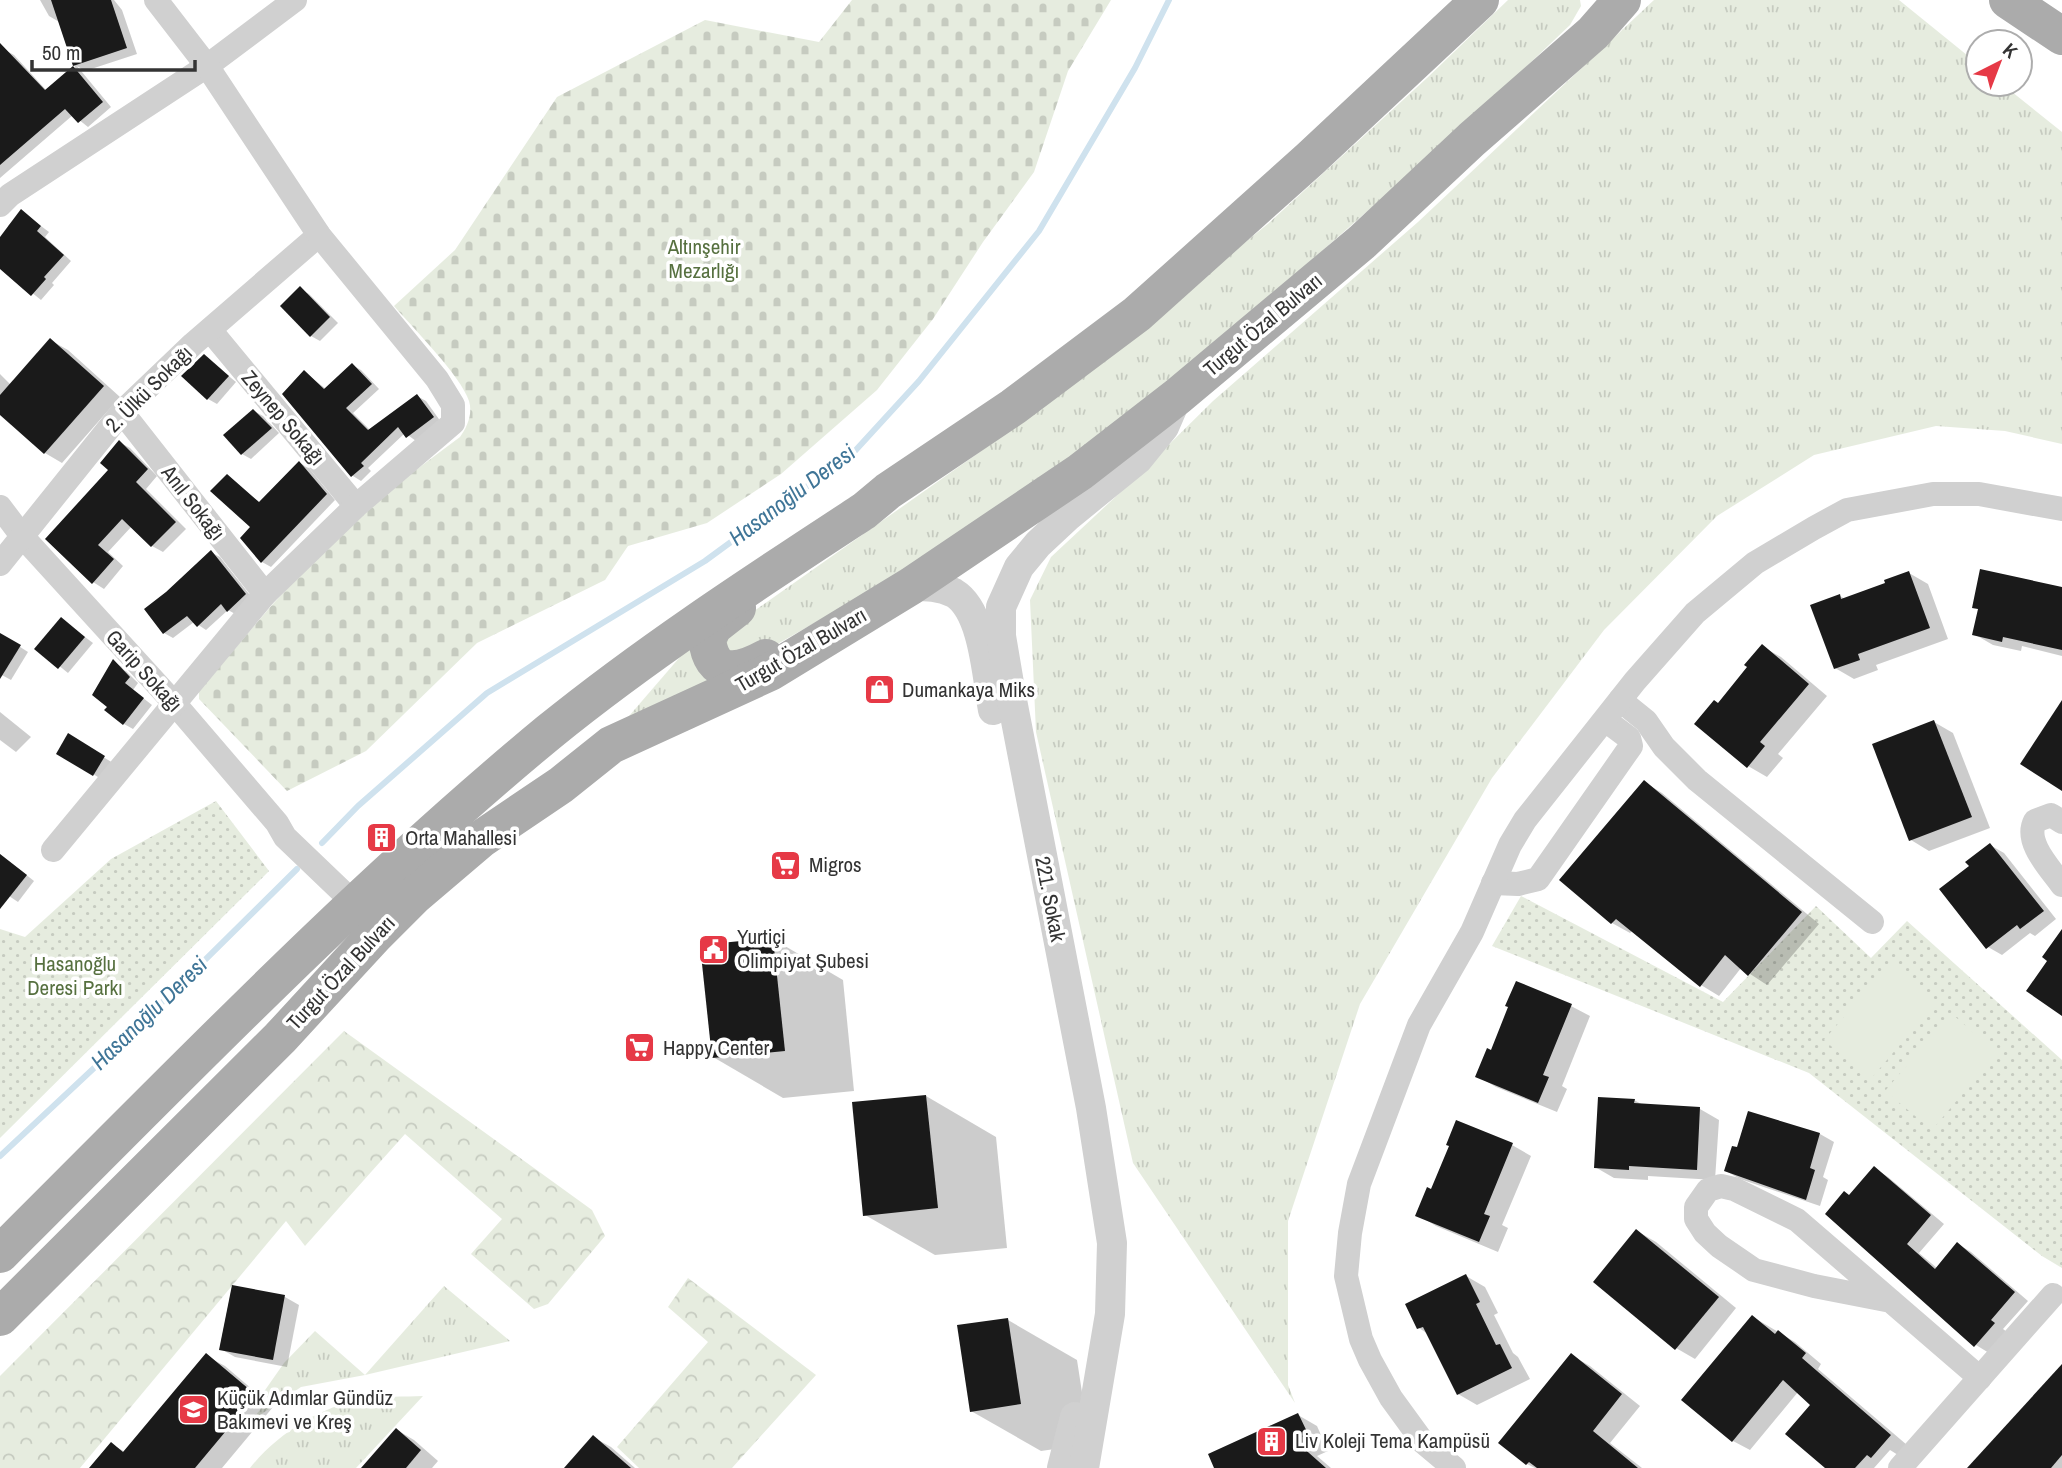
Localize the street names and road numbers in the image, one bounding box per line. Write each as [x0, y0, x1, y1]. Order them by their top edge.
street label: Turgut Özal Bulvarı [1197, 266, 1328, 383]
street label: 2. Ülkü Sokağı [99, 339, 198, 438]
street label: Zeynep Sokağı [235, 364, 332, 471]
street label: Anıl Sokağı [154, 458, 232, 546]
street label: Turgut Özal Bulvarı [730, 600, 872, 699]
street label: Garip Sokağı [100, 623, 189, 718]
street label: 221. Sokak [1028, 854, 1073, 944]
street label: Turgut Özal Bulvarı [280, 909, 401, 1036]

